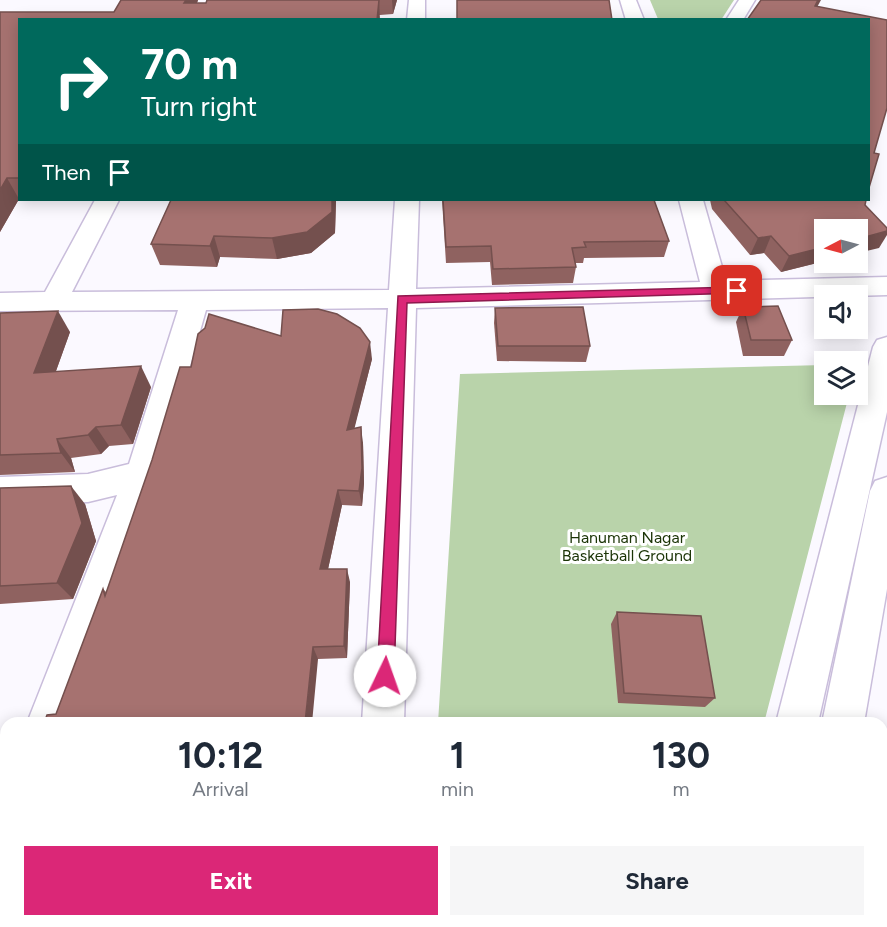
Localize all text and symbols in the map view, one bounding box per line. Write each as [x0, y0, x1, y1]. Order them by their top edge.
text: 70 m [141, 39, 238, 90]
icon: right [42, 42, 120, 120]
text: Turn right [141, 90, 257, 123]
icon: arrive [103, 156, 136, 189]
text: Then [42, 159, 91, 186]
north arrow [814, 219, 868, 273]
map controls [814, 219, 868, 405]
pin [711, 265, 762, 316]
icon: arrive [720, 274, 753, 307]
button: sound [814, 285, 868, 339]
button: layers [814, 351, 868, 405]
park label: Hanuman Nagar Basketball Ground [562, 528, 692, 565]
position arrow [353, 644, 417, 708]
text: 10:12 [178, 734, 263, 777]
text: 1 [450, 734, 465, 777]
text: 130 [652, 734, 710, 777]
text: Arrival [192, 777, 249, 801]
text: min [441, 777, 474, 801]
text: m [672, 777, 689, 801]
button: Exit [24, 846, 438, 915]
button: Share [450, 846, 864, 915]

